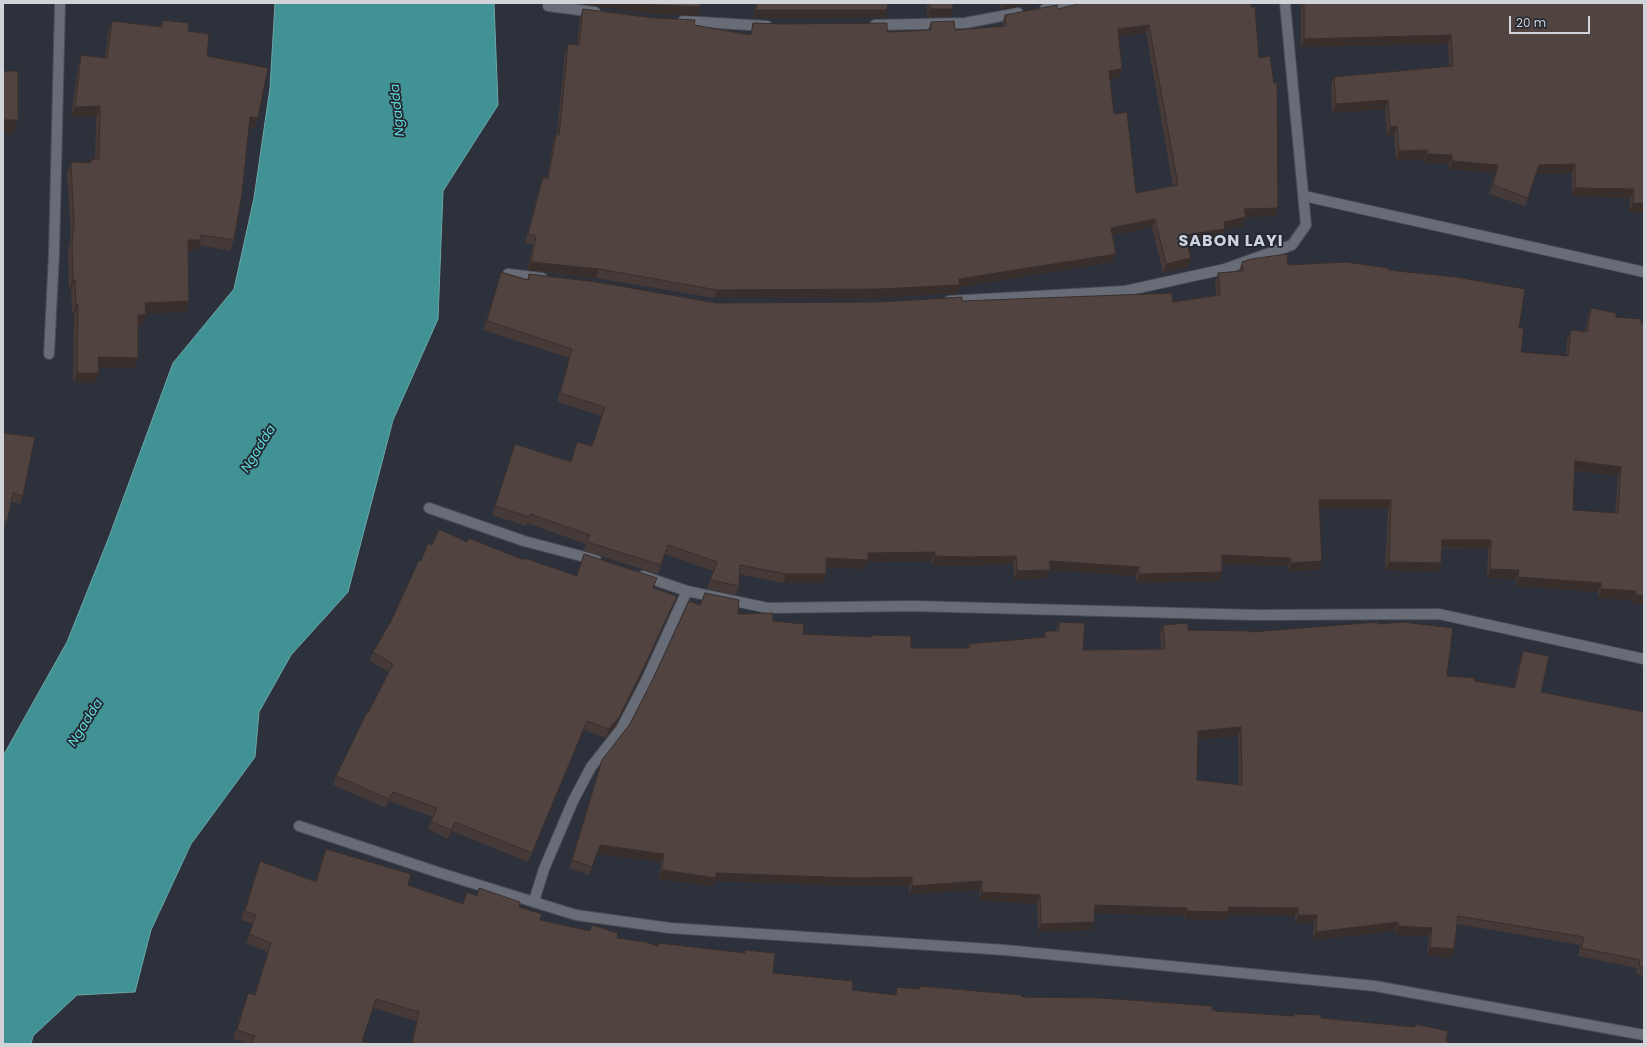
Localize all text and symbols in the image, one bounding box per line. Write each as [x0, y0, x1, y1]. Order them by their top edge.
scale bar [1511, 8, 1592, 34]
text: 20 m [1516, 14, 1546, 31]
water label: Ngadda [387, 83, 409, 137]
district label: SABON LAYI [1178, 232, 1284, 252]
water label: Ngadda [238, 422, 280, 476]
water label: Ngadda [65, 696, 107, 750]

